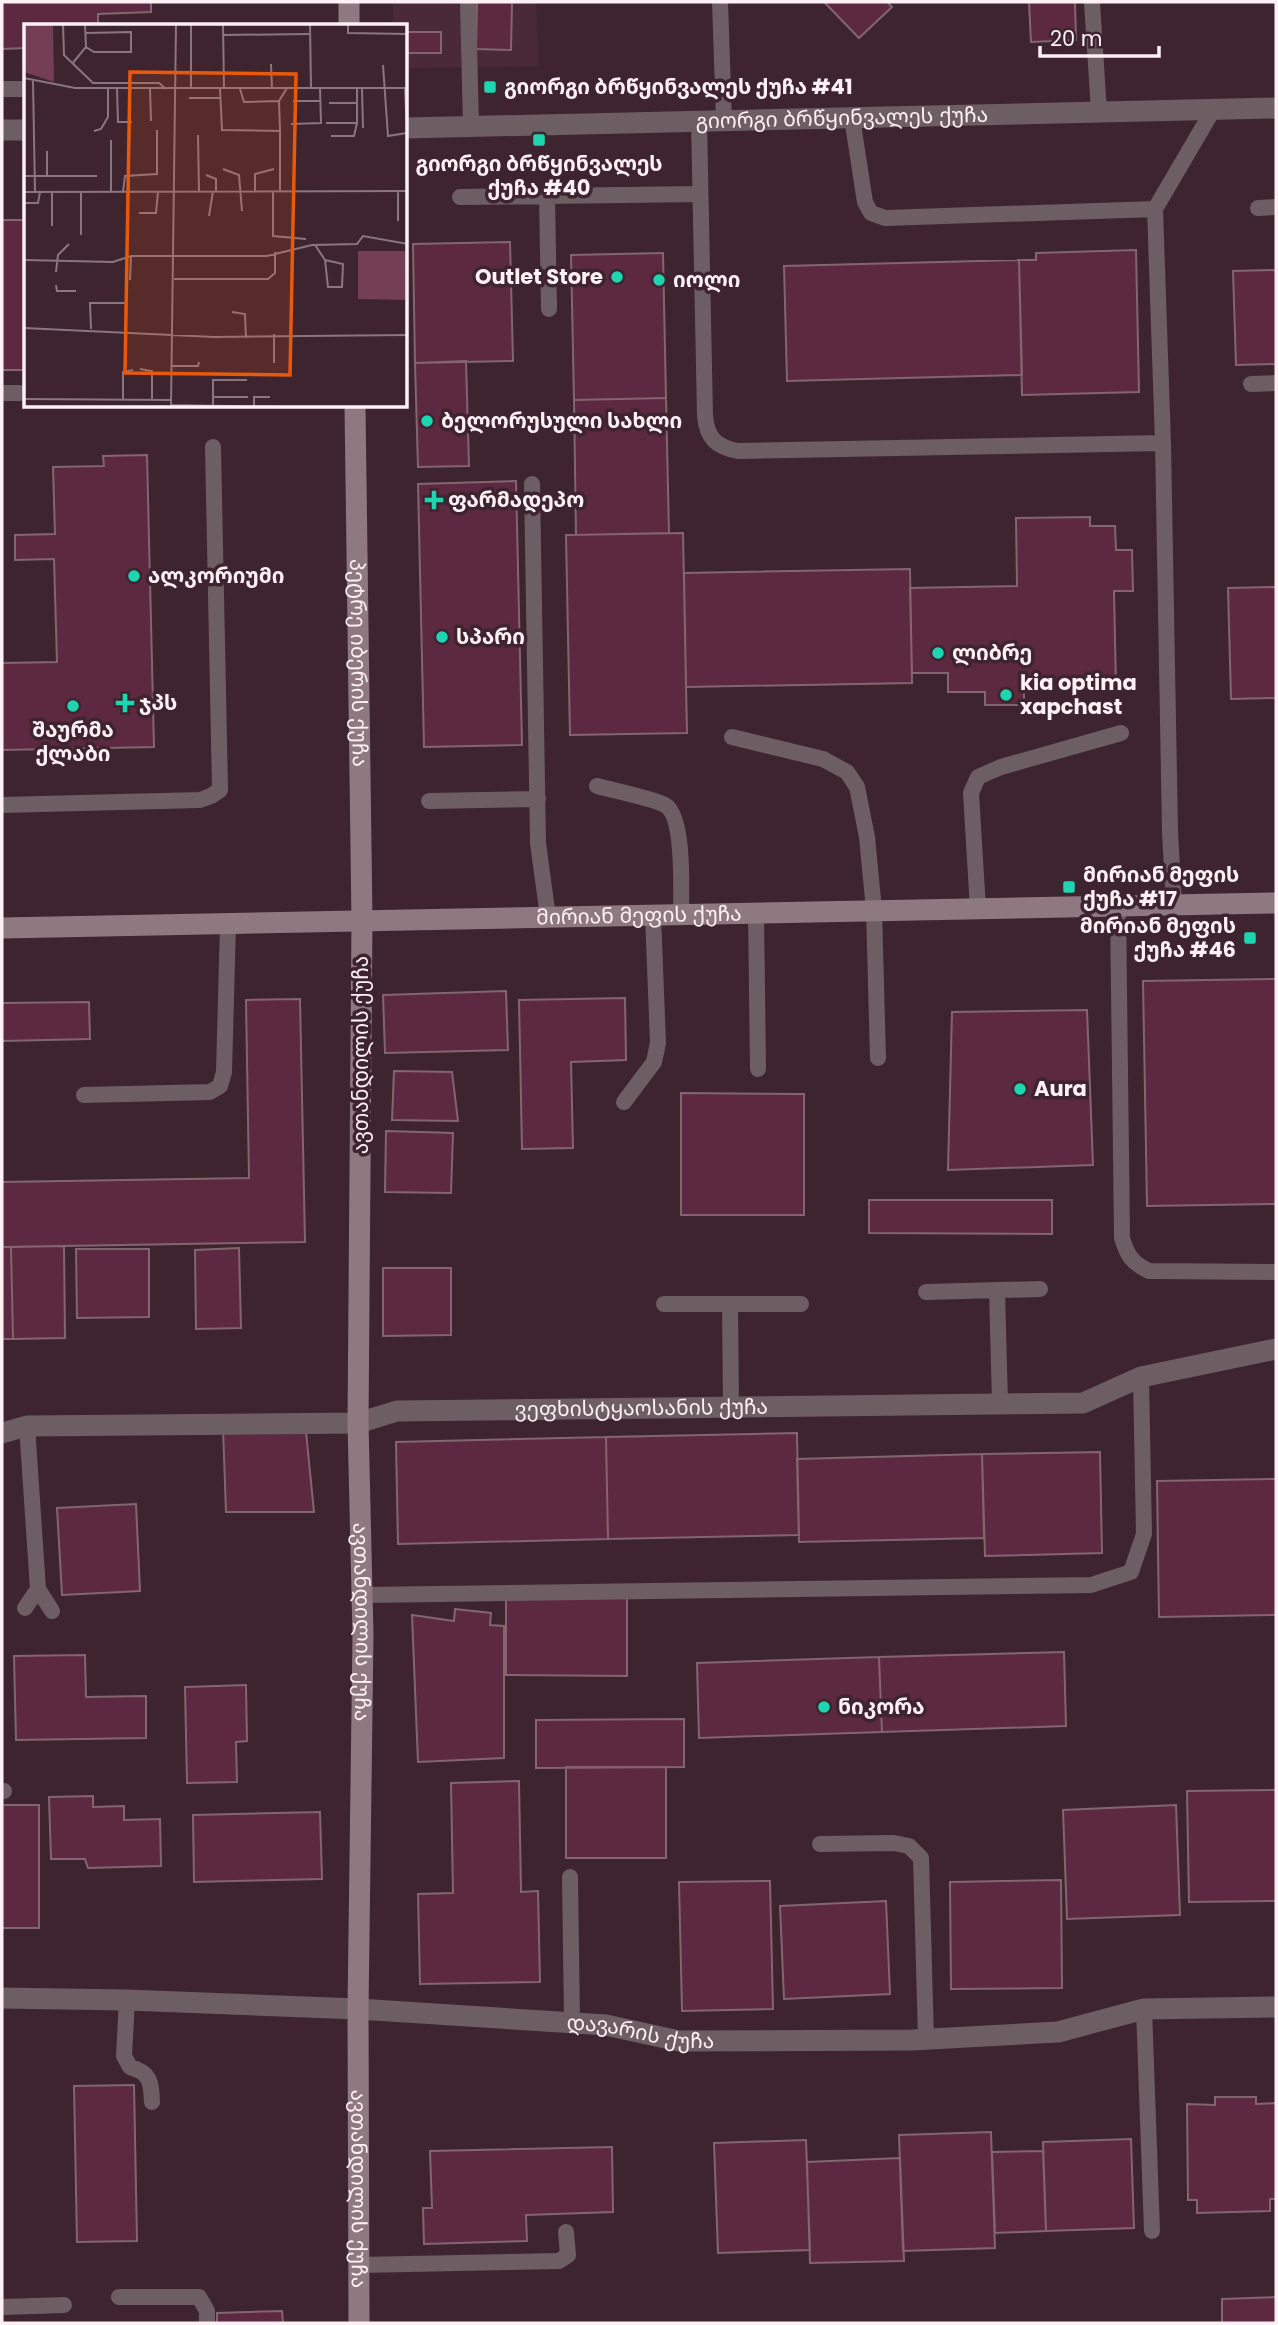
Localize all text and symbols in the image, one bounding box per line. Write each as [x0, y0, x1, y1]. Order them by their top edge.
scale bar [1040, 14, 1159, 58]
inset map [24, 24, 408, 408]
text: 20 m [1050, 24, 1103, 53]
place label: გიორგი ბრწყინვალეს ქუჩა #41 [504, 72, 853, 101]
marker: გიორგი ბრწყინვალეს ქუჩა #41 [482, 79, 498, 95]
street label: გიორგი ბრწყინვალეს ქუჩა [695, 100, 988, 135]
marker: გიორგი ბრწყინვალეს ქუჩა #40 [531, 132, 547, 148]
place label: გიორგი ბრწყინვალეს ქუჩა #40 [415, 149, 663, 202]
place label: Outlet Store [475, 262, 603, 291]
place label: იოლი [673, 265, 741, 294]
marker: Outlet Store [609, 269, 625, 285]
marker: იოლი [651, 272, 667, 288]
place label: ბელორუსული სახლი [441, 406, 682, 435]
marker: ბელორუსული სახლი [419, 413, 435, 429]
place label: ფარმადეპო [448, 485, 584, 514]
marker: ფარმადეპო [426, 492, 442, 508]
street label: პეტრე იბერის ქუჩა [343, 559, 375, 767]
place label: ალკორიუმი [148, 561, 284, 590]
marker: ალკორიუმი [126, 568, 142, 584]
place label: სპარი [456, 622, 525, 651]
marker: სპარი [434, 629, 450, 645]
place label: ლიბრე [952, 638, 1032, 667]
marker: ლიბრე [930, 645, 946, 661]
place label: kia optima xapchast [1020, 668, 1137, 721]
marker: kia optima xapchast [998, 687, 1014, 703]
place label: ჯპს [139, 688, 177, 717]
marker: ჯპს [117, 695, 133, 711]
marker: შაურმა ქლაბი [65, 698, 81, 714]
place label: შაურმა ქლაბი [32, 715, 114, 768]
place label: მირიან მეფის ქუჩა #17 [1083, 860, 1239, 913]
marker: მირიან მეფის ქუჩა #17 [1061, 879, 1077, 895]
street label: მირიან მეფის ქუჩა [536, 898, 742, 932]
place label: მირიან მეფის ქუჩა #46 [1080, 911, 1236, 964]
marker: მირიან მეფის ქუჩა #46 [1242, 930, 1258, 946]
street label: ავთანდილის ქუჩა [346, 956, 375, 1154]
place label: Aura [1034, 1074, 1087, 1103]
marker: Aura [1012, 1081, 1028, 1097]
street label: ვეფხისტყაოსანის ქუჩა [514, 1392, 768, 1424]
street label: ავთანდილის ქუჩა [346, 1522, 378, 1721]
place label: ნიკორა [838, 1692, 925, 1721]
marker: ნიკორა [816, 1699, 832, 1715]
street label: დავარის ქუჩა [566, 2007, 714, 2055]
street label: ავთანდილის ქუჩა [344, 2089, 374, 2288]

